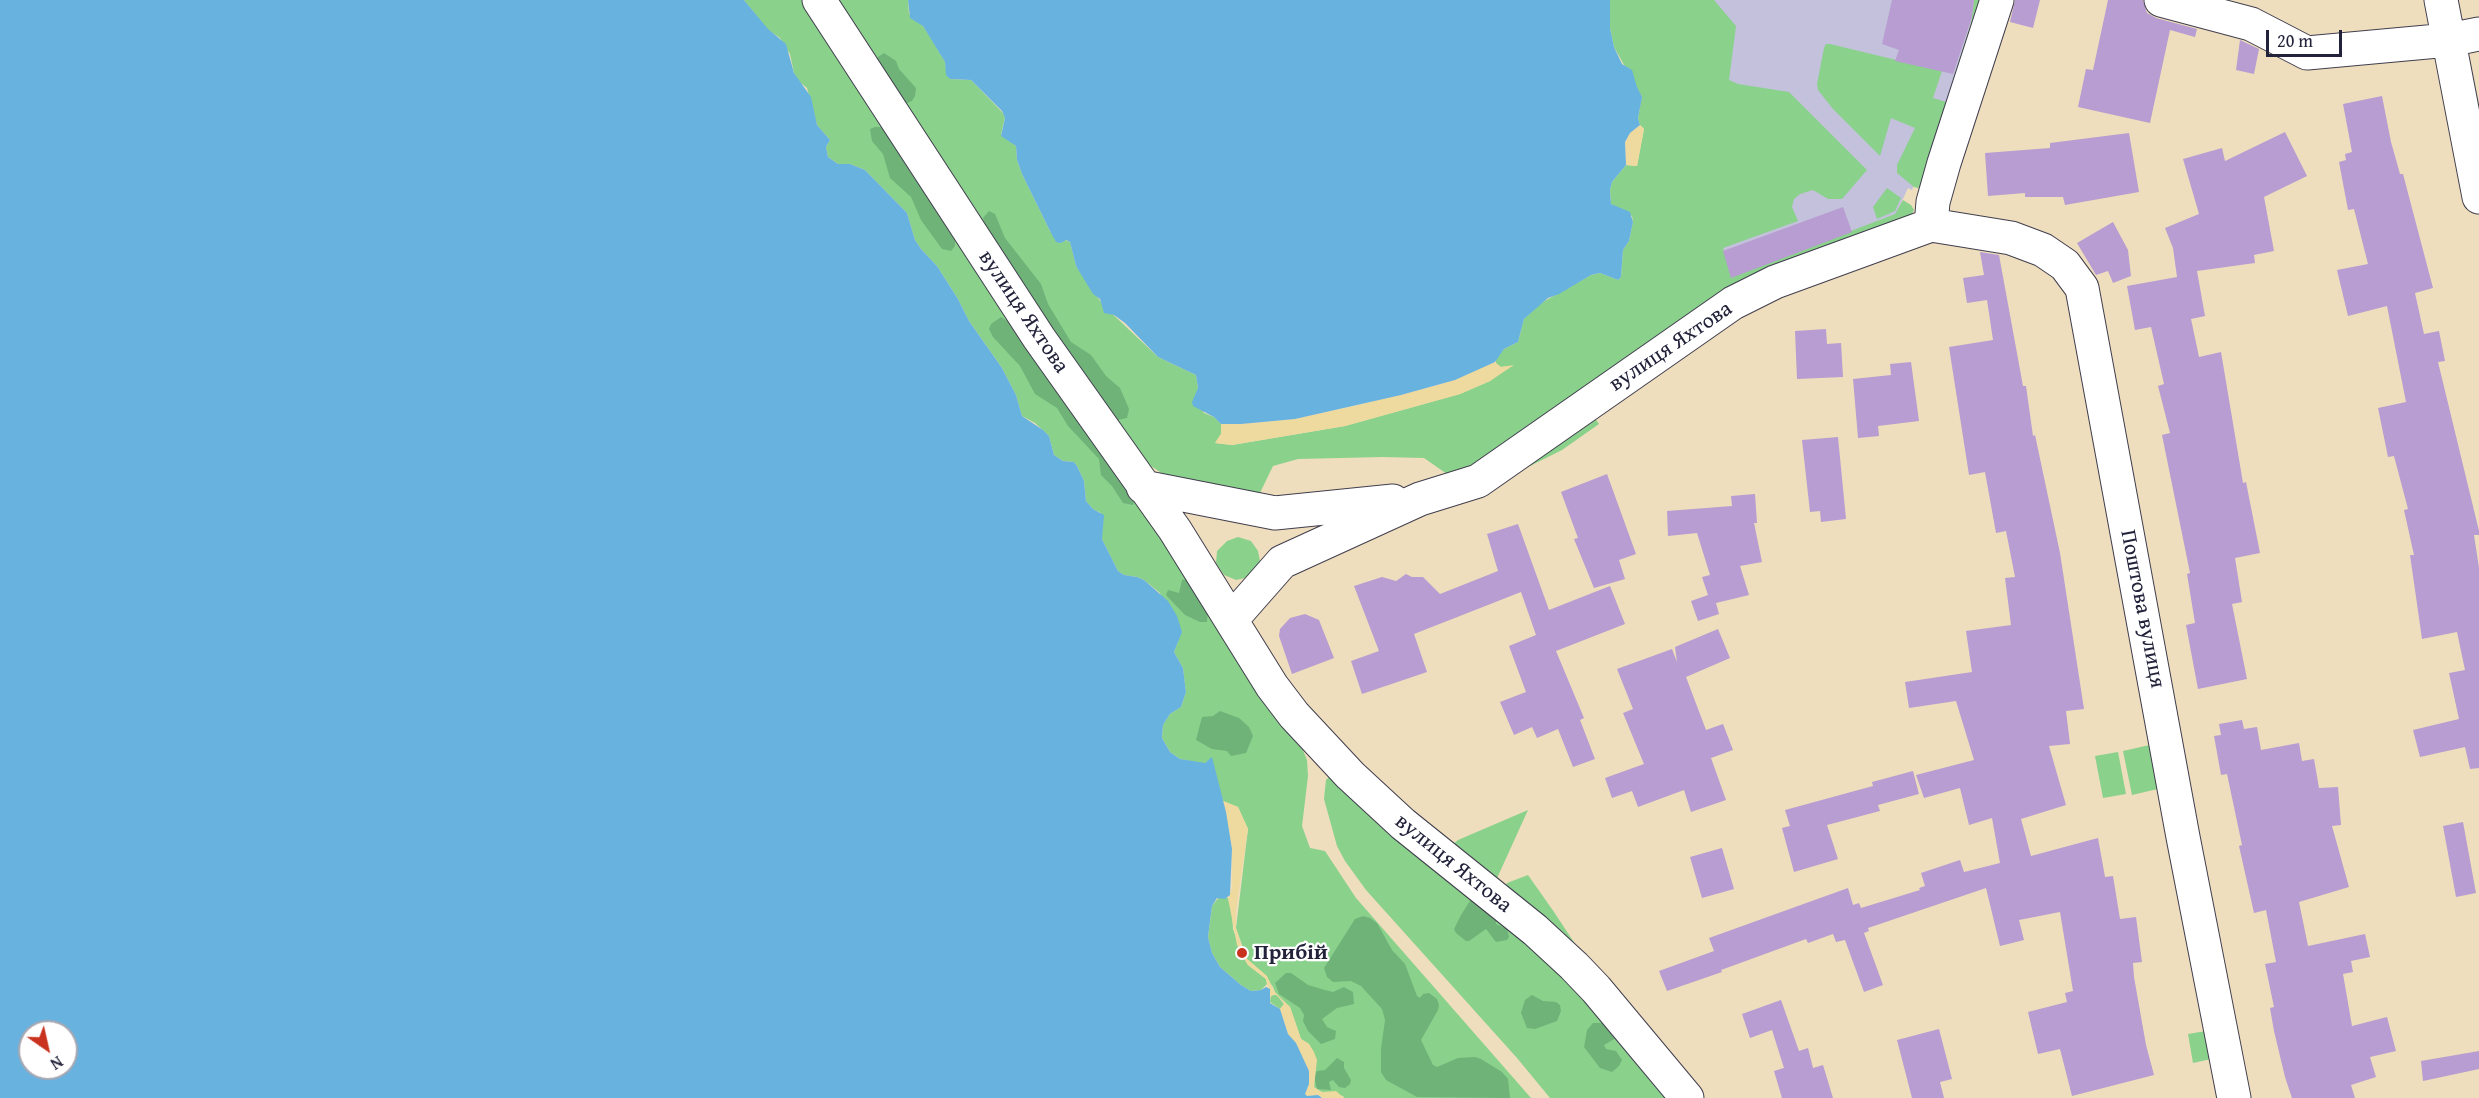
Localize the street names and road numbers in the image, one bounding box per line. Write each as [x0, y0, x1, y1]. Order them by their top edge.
street label: вулиця Яхтова [972, 245, 1074, 379]
street label: вулиця Яхтова [1604, 296, 1738, 398]
street label: Поштова вулиця [2114, 528, 2170, 690]
street label: вулиця Яхтова [1389, 809, 1517, 919]

